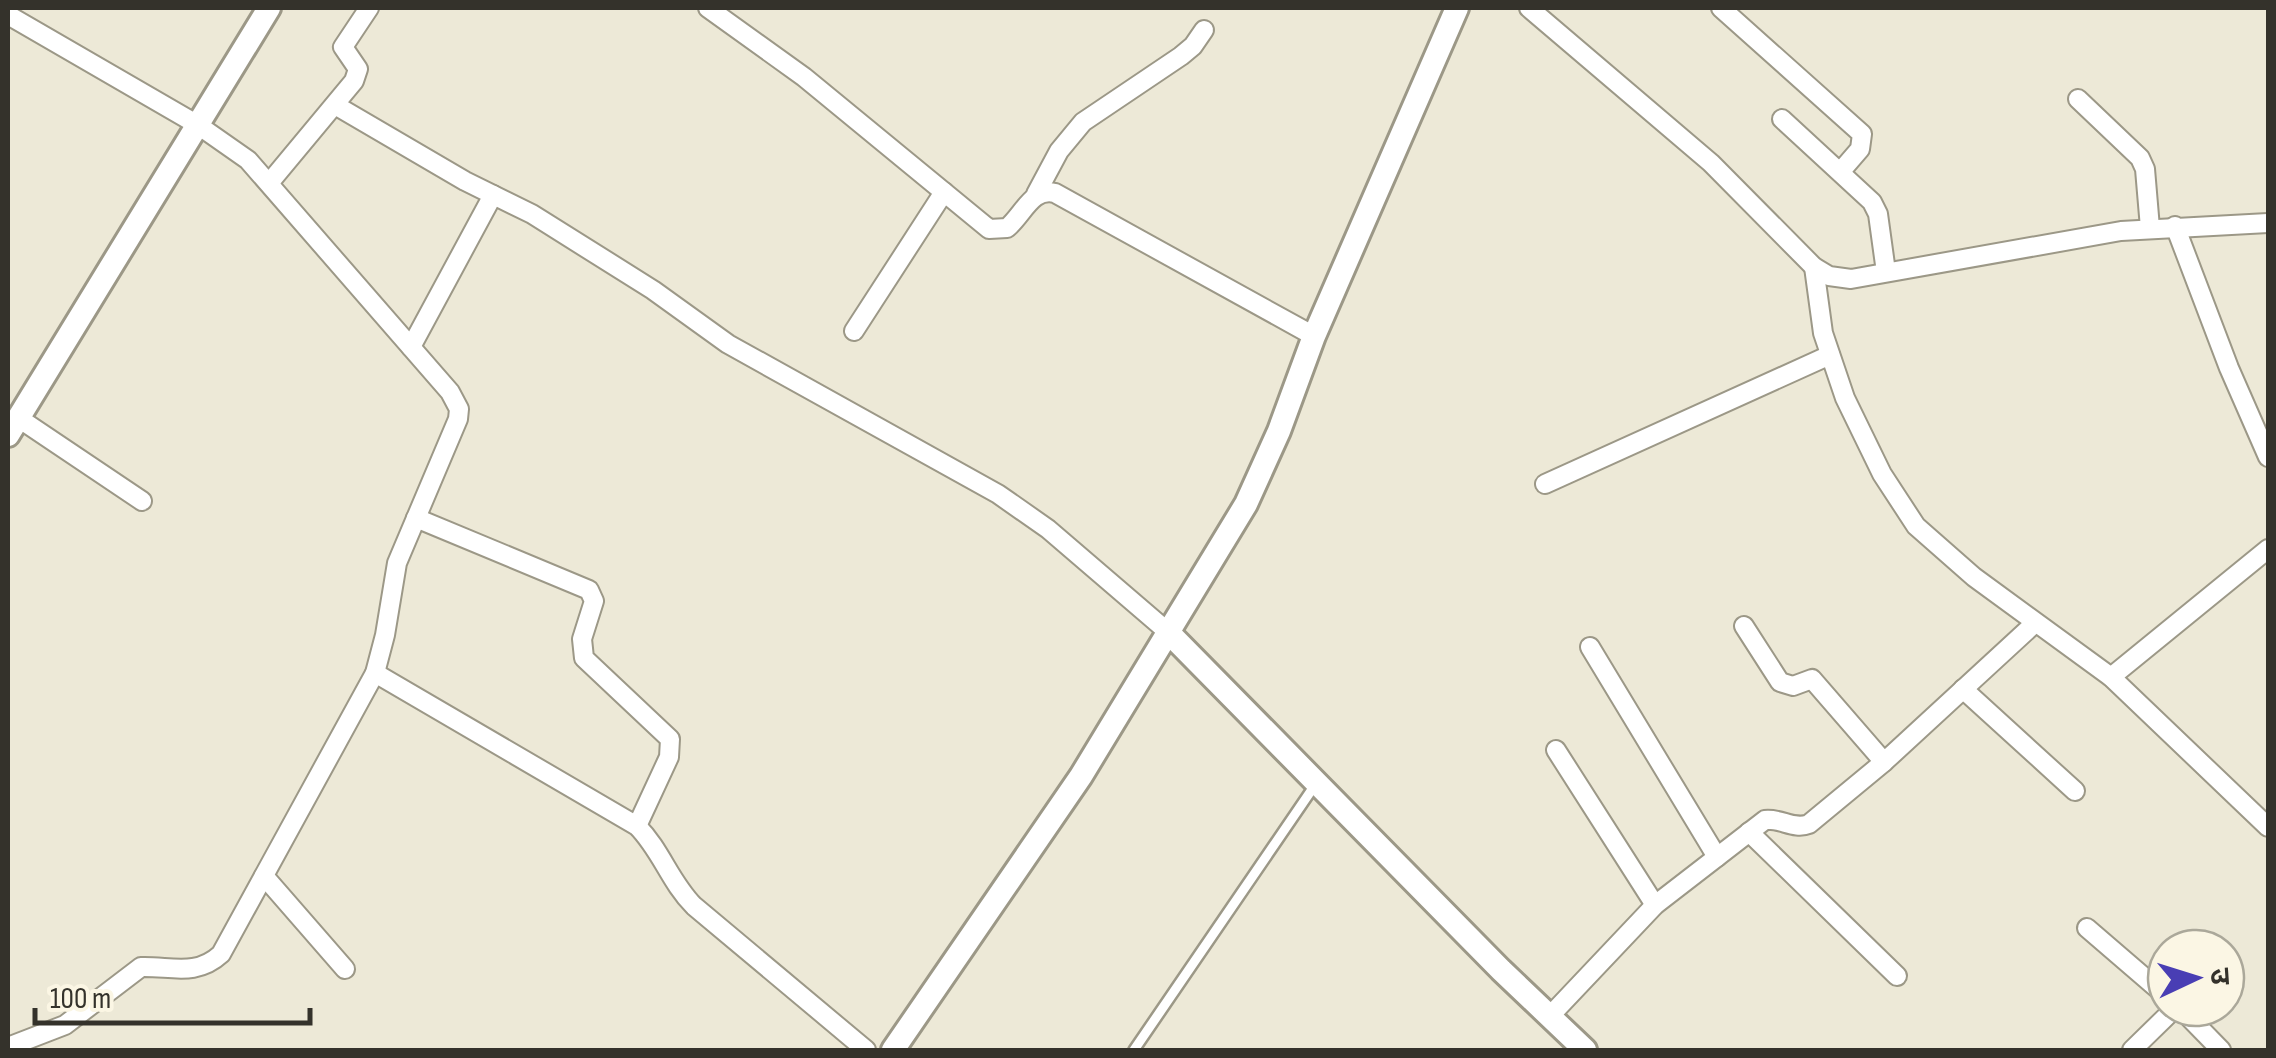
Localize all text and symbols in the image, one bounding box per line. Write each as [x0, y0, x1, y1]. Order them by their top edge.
north arrow [2146, 928, 2246, 1028]
scale bar [35, 963, 310, 1025]
text: उ [2202, 967, 2237, 986]
text: 100 m [50, 981, 111, 1017]

